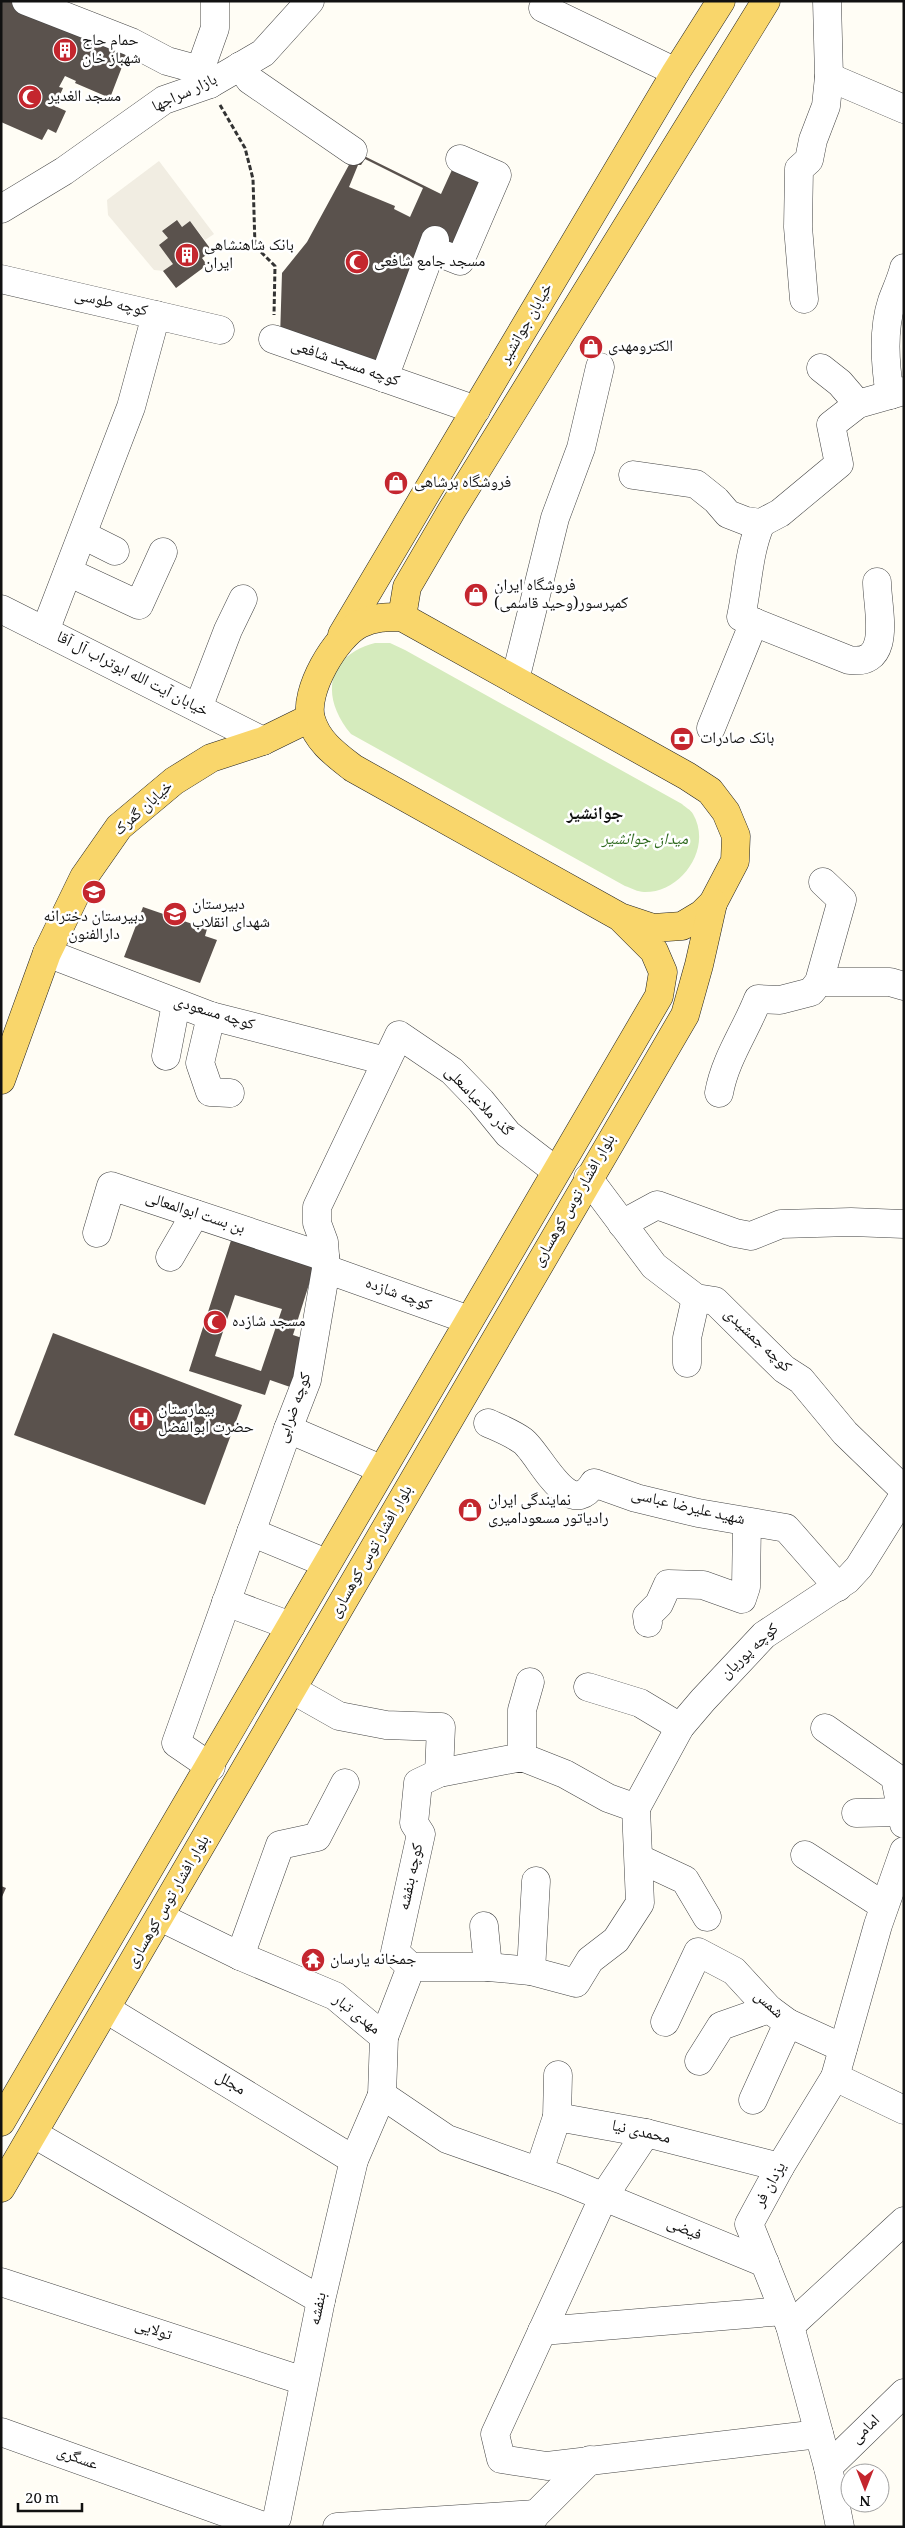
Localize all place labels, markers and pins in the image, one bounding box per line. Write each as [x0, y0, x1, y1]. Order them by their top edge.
place label: حمام حاج شهباز خان [82, 28, 141, 73]
building icon: حمام حاج شهباز خان [52, 37, 78, 63]
mosque icon: مسجد الغدیر [17, 84, 43, 110]
place label: مسجد الغدیر [47, 84, 121, 111]
place label: بانک شاهنشاهی ایران [204, 233, 294, 278]
building icon: بانک شاهنشاهی ایران [174, 242, 200, 268]
mosque icon: مسجد جامع شافعی [344, 249, 370, 275]
place label: مسجد جامع شافعی [374, 249, 485, 276]
shop icon: الکترومهدی [578, 334, 604, 360]
place label: الکترومهدی [608, 334, 673, 361]
shop icon: فروشگاه برشاهی [383, 470, 409, 496]
place label: فروشگاه برشاهی [414, 470, 511, 497]
place label: فروشگاه ایران کمپرسور(وحید قاسمی) [494, 573, 629, 618]
shop icon: فروشگاه ایران کمپرسور(وحید قاسمی) [463, 582, 489, 608]
bank icon: بانک صادرات [669, 726, 695, 752]
place label: بانک صادرات [700, 726, 774, 753]
school or university icon: دبیرستان دخترانه دارالفنون [81, 879, 107, 905]
place label: دبیرستان شهدای انقلاب [192, 892, 270, 937]
school or university icon: دبیرستان شهدای انقلاب [162, 901, 188, 927]
place label: دبیرستان دخترانه دارالفنون [44, 904, 144, 949]
mosque icon: مسجد شازده [202, 1309, 228, 1335]
place label: مسجد شازده [232, 1309, 306, 1336]
place label: بیمارستان حضرت ابوالفضل [158, 1397, 254, 1442]
hospital icon: بیمارستان حضرت ابوالفضل [128, 1406, 154, 1432]
place label: نمایندگی ایران رادیاتور مسعودامیری [488, 1488, 609, 1533]
shop icon: نمایندگی ایران رادیاتور مسعودامیری [457, 1497, 483, 1523]
temple icon: جمخانه یارسان [300, 1947, 326, 1973]
place label: جمخانه یارسان [330, 1947, 416, 1974]

